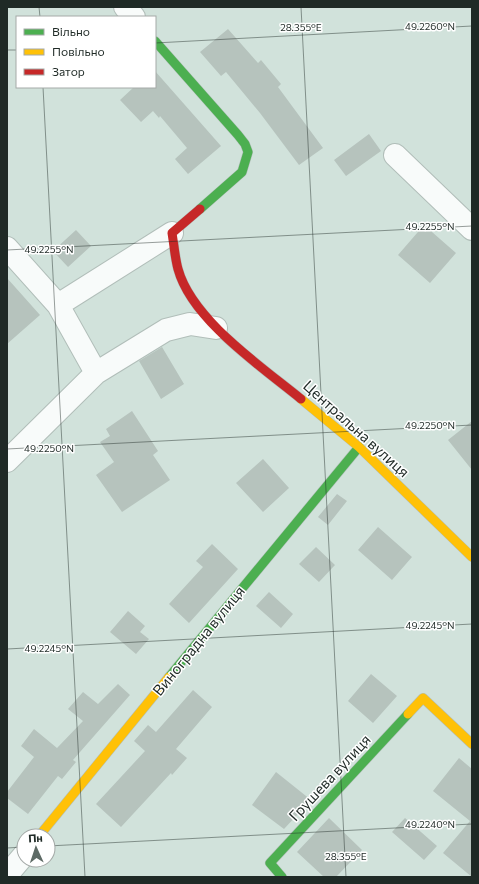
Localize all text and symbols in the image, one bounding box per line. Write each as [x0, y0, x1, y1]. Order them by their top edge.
legend [16, 16, 156, 88]
text: 49.2260°N [405, 20, 455, 32]
text: 28.355°E [280, 21, 322, 33]
text: Вільно [52, 24, 90, 38]
text: Повільно [52, 44, 105, 58]
text: Затор [52, 64, 85, 78]
text: 49.2255°N [405, 220, 455, 232]
text: 49.2255°N [24, 243, 74, 255]
street label: Центральна вулиця [300, 376, 413, 480]
text: 49.2250°N [405, 419, 455, 431]
text: 49.2250°N [24, 442, 74, 454]
street label: Виноградна вулиця [148, 582, 248, 699]
text: 49.2245°N [405, 619, 455, 631]
text: 49.2245°N [24, 642, 74, 654]
street label: Грушева вулиця [285, 730, 374, 824]
text: 49.2240°N [405, 818, 455, 830]
north arrow [16, 828, 56, 868]
text: Пн [28, 831, 43, 844]
text: 28.355°E [325, 850, 367, 862]

